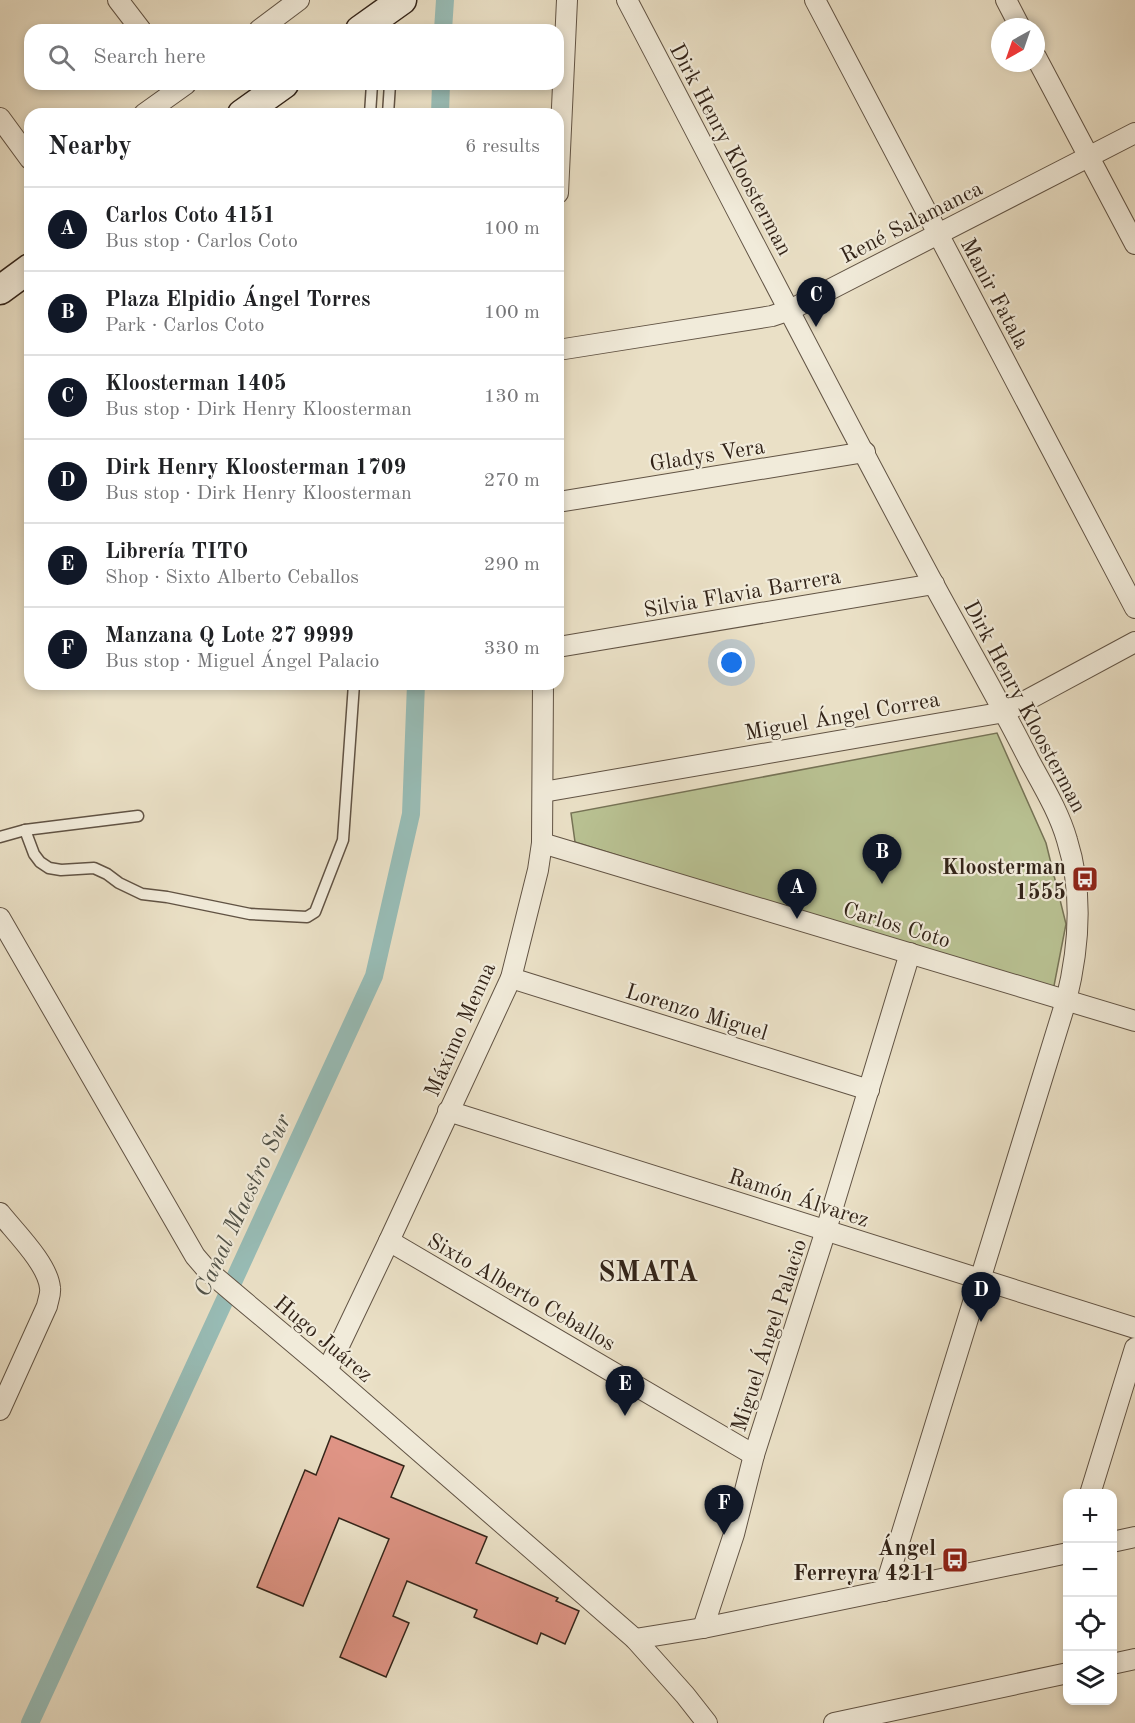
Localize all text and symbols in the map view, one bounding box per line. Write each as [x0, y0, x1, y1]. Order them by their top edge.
north arrow [991, 18, 1045, 72]
search box [24, 24, 564, 90]
street label: Dirk Henry Kloosterman [665, 40, 796, 260]
icon: search [45, 41, 78, 74]
text: Search here [93, 46, 206, 68]
text: Nearby [48, 134, 132, 160]
text: 6 results [465, 137, 540, 157]
street label: René Salamanca [837, 178, 987, 268]
text: Carlos Coto 4151 [105, 205, 276, 227]
text: A [60, 219, 75, 239]
text: 100 m [484, 219, 540, 239]
text: Bus stop · Carlos Coto [105, 232, 298, 252]
street label: Manir Fatala [956, 235, 1033, 353]
pin: C [796, 278, 836, 327]
text: Plaza Elpidio Ángel Torres [105, 289, 371, 311]
text: B [60, 303, 75, 323]
text: 100 m [484, 303, 540, 323]
text: Park · Carlos Coto [105, 316, 264, 336]
text: Kloosterman 1405 [105, 373, 287, 395]
text: C [61, 387, 74, 407]
text: 130 m [484, 387, 540, 407]
text: Bus stop · Dirk Henry Kloosterman [105, 400, 412, 420]
street label: Gladys Vera [648, 436, 767, 476]
text: Dirk Henry Kloosterman 1709 [105, 457, 406, 479]
text: D [60, 471, 75, 491]
text: 270 m [484, 471, 540, 491]
text: Bus stop · Dirk Henry Kloosterman [105, 484, 412, 504]
text: Librería TITO [105, 541, 248, 563]
text: E [61, 555, 74, 575]
text: 290 m [484, 555, 540, 575]
street label: Silvia Flavia Barrera [642, 566, 843, 622]
text: Shop · Sixto Alberto Ceballos [105, 568, 359, 588]
street label: Dirk Henry Kloosterman [959, 597, 1090, 817]
text: Manzana Q Lote 27 9999 [105, 625, 354, 647]
text: F [61, 639, 74, 659]
text: 330 m [484, 639, 540, 659]
your location [717, 648, 746, 677]
text: Bus stop · Miguel Ángel Palacio [105, 652, 379, 672]
street label: Miguel Ángel Correa [743, 686, 942, 745]
pin: B [862, 834, 902, 884]
place label: Kloosterman 1555 [942, 857, 1066, 904]
bus stop icon: Kloosterman 1555 [1070, 864, 1100, 894]
pin: A [778, 870, 816, 919]
street label: Carlos Coto [840, 899, 953, 953]
street label: Máximo Menna [421, 959, 500, 1100]
street label: Lorenzo Miguel [623, 981, 770, 1045]
water label: Canal Maestro Sur [191, 1110, 297, 1301]
street label: Ramón Álvarez [725, 1163, 872, 1232]
street label: Sixto Alberto Ceballos [423, 1230, 619, 1356]
street label: Miguel Ángel Palacio [726, 1236, 811, 1435]
district label: SMATA [598, 1260, 698, 1288]
pin: D [962, 1272, 1000, 1322]
street label: Hugo Juárez [269, 1292, 376, 1387]
pin: E [606, 1366, 644, 1416]
pin: F [704, 1486, 744, 1535]
map controls [1063, 1489, 1117, 1705]
button: + [1063, 1489, 1117, 1543]
place label: Ángel Ferreyra 4211 [793, 1533, 936, 1585]
button: − [1063, 1543, 1117, 1597]
bus stop icon: Ángel Ferreyra 4211 [940, 1545, 970, 1575]
button: locate [1063, 1597, 1117, 1651]
button: layers [1063, 1651, 1117, 1705]

